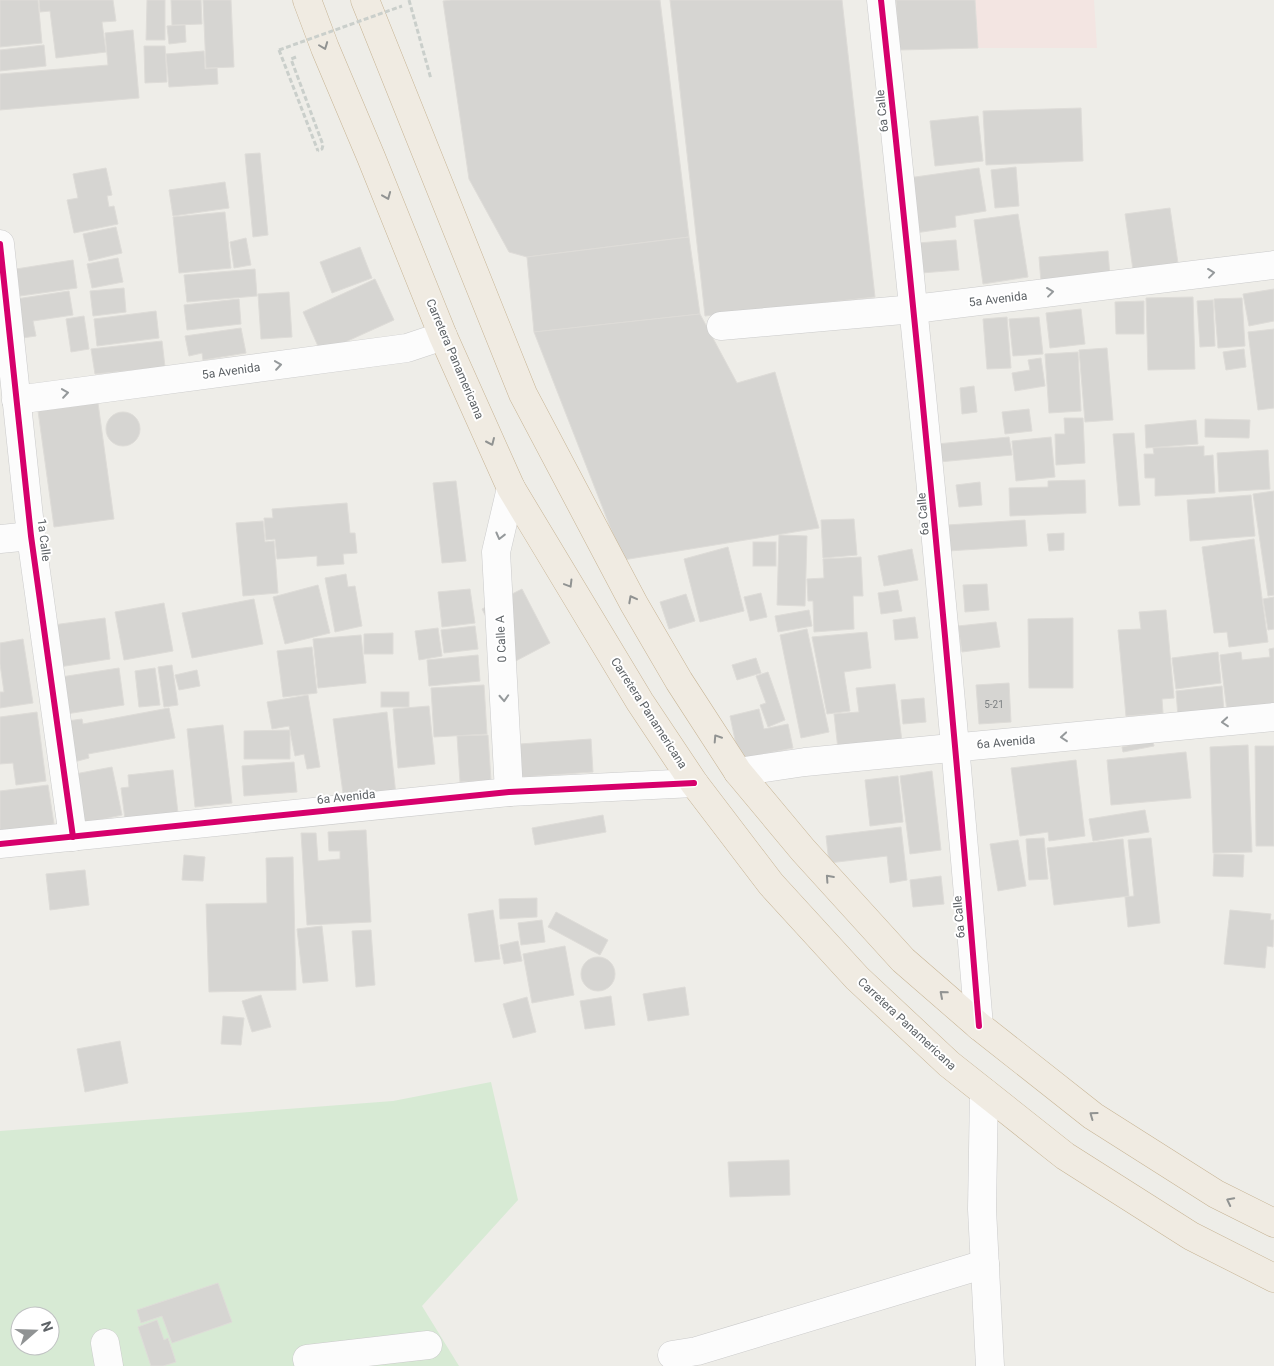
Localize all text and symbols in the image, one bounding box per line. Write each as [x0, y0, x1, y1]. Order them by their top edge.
one-way arrow [318, 41, 328, 49]
street label: 6a Calle [873, 89, 891, 133]
one-way arrow [381, 191, 391, 199]
one-way arrow [1207, 268, 1215, 279]
one-way arrow [1046, 287, 1054, 298]
street label: 5a Avenida [968, 288, 1028, 310]
street label: Carretera Panamericana [423, 297, 487, 421]
street label: 5a Avenida [201, 360, 261, 382]
one-way arrow [274, 360, 282, 371]
one-way arrow [61, 388, 69, 399]
one-way arrow [484, 437, 495, 446]
street label: 6a Calle [914, 492, 932, 536]
street label: 1a Calle [34, 518, 54, 562]
one-way arrow [495, 531, 506, 540]
one-way arrow [562, 579, 572, 588]
one-way arrow [628, 596, 638, 605]
street label: 0 Calle A [493, 615, 509, 663]
street label: Carretera Panamericana [608, 655, 690, 771]
one-way arrow [499, 694, 510, 702]
house number: 5-21 [984, 699, 1004, 710]
one-way arrow [1221, 716, 1229, 727]
one-way arrow [1059, 731, 1067, 742]
street label: 6a Avenida [976, 732, 1036, 752]
one-way arrow [713, 734, 723, 743]
street label: 6a Avenida [316, 787, 376, 807]
one-way arrow [826, 875, 835, 884]
street label: 6a Calle [950, 895, 968, 939]
street label: Carretera Panamericana [855, 975, 959, 1073]
one-way arrow [939, 991, 948, 1000]
one-way arrow [1089, 1112, 1099, 1121]
one-way arrow [1227, 1197, 1236, 1207]
north arrow [10, 1306, 60, 1356]
text: N [38, 1319, 56, 1334]

